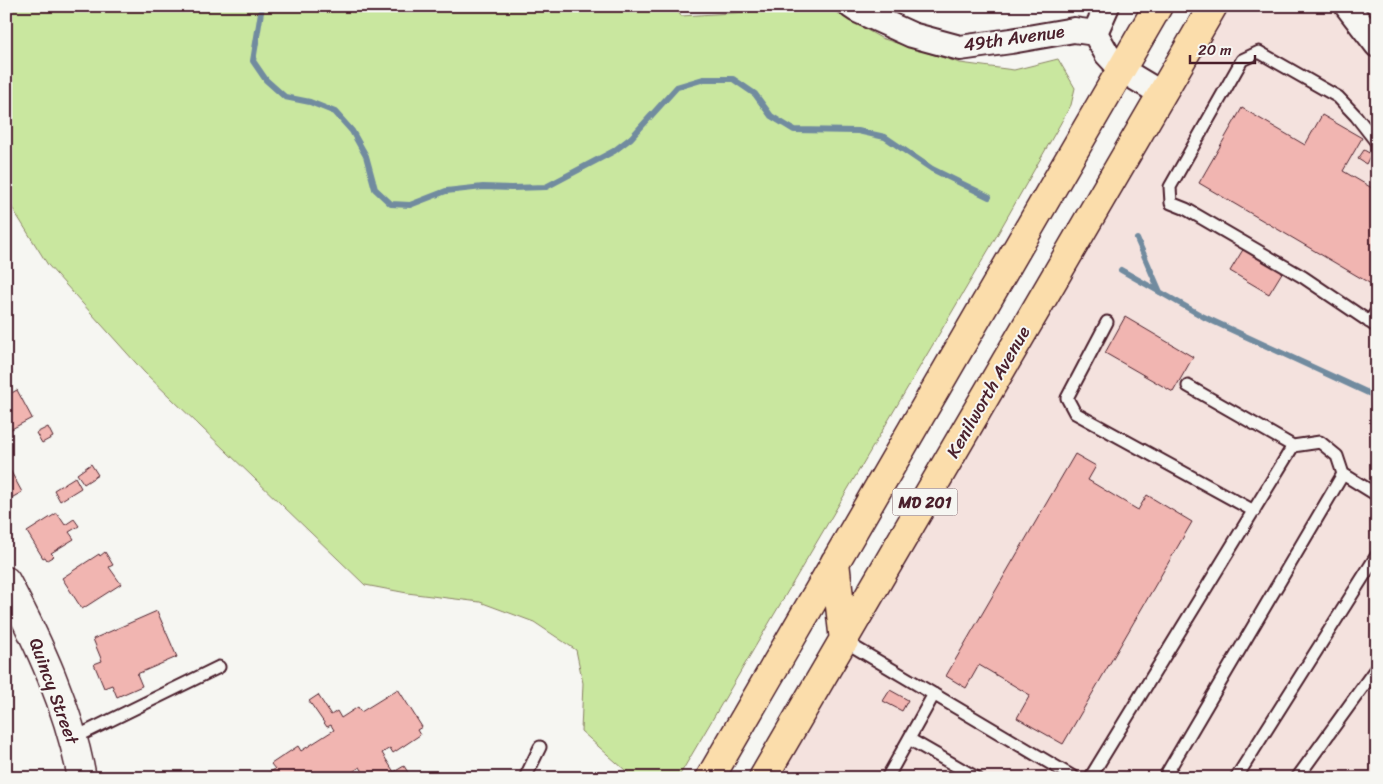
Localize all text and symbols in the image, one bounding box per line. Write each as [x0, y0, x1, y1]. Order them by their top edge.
street label: 49th Avenue [961, 15, 1067, 61]
scale bar [1190, 32, 1256, 64]
text: 20 m [1198, 37, 1232, 63]
street label: Kenilworth Avenue [937, 320, 1039, 464]
road number: MD 201 [892, 488, 958, 516]
street label: Quincy Street [20, 633, 88, 749]

